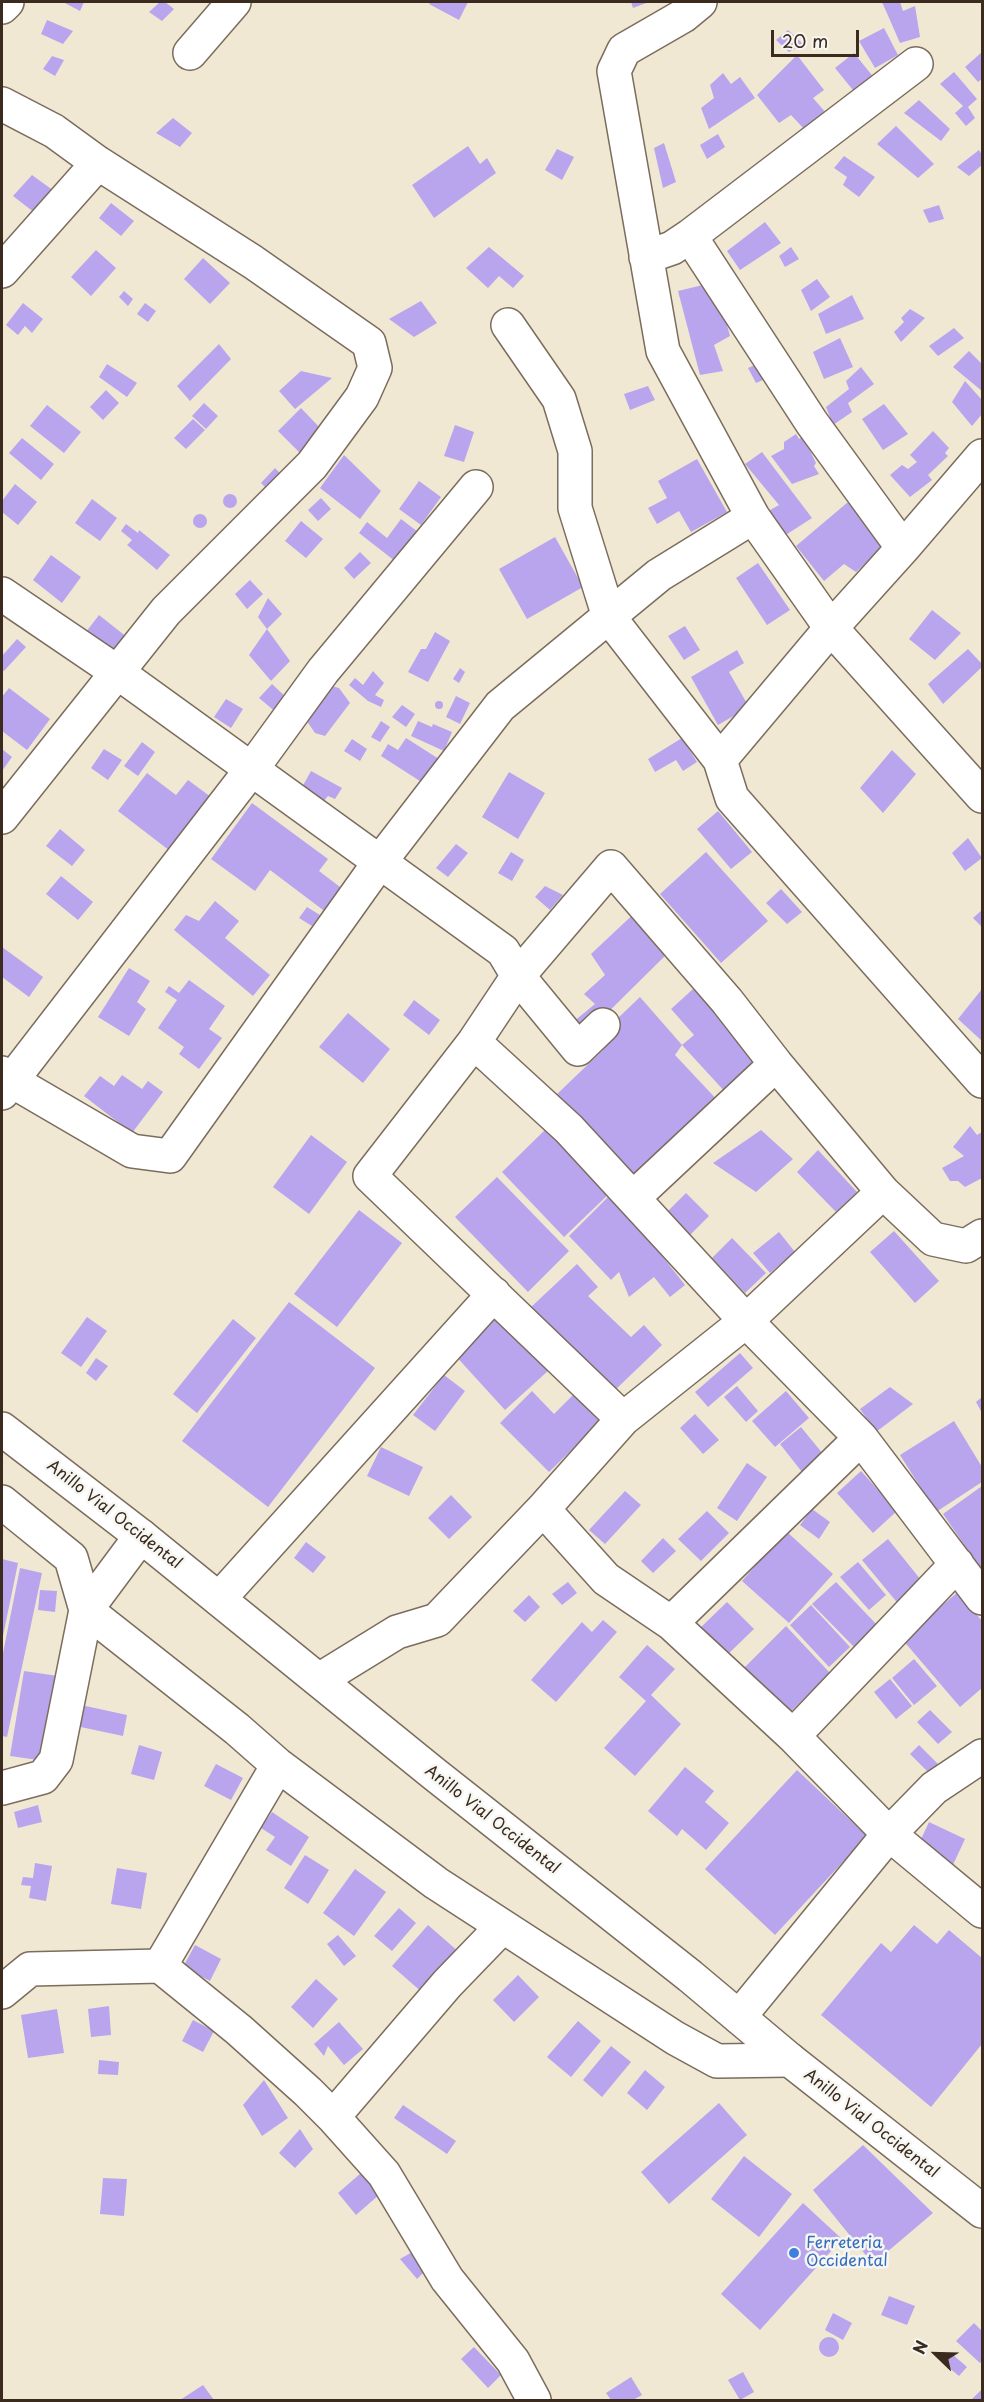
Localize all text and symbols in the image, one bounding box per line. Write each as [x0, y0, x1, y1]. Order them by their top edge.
scale bar [774, 18, 862, 56]
text: 20 m [782, 27, 828, 54]
street label: Anillo Vial Occidental [43, 1456, 185, 1574]
street label: Anillo Vial Occidental [421, 1761, 563, 1879]
street label: Anillo Vial Occidental [800, 2065, 942, 2183]
place label: Ferreteria Occidental [806, 2234, 888, 2272]
marker: Ferreteria Occidental [787, 2246, 801, 2260]
north arrow [906, 2324, 966, 2384]
text: N [906, 2336, 933, 2357]

